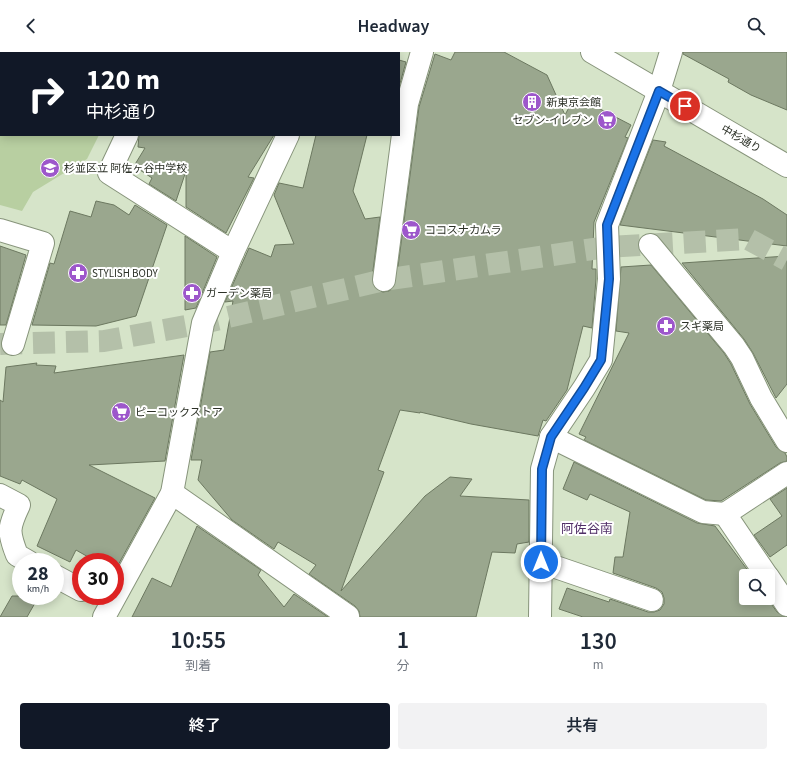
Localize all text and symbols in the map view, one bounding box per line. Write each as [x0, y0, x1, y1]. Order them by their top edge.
text: Headway [358, 14, 429, 39]
icon: back [20, 15, 42, 37]
icon: search [745, 15, 767, 37]
text: 120 m [86, 60, 160, 100]
icon: right [20, 68, 72, 120]
pin [668, 89, 702, 123]
building icon: 新東京会館 [521, 91, 543, 113]
place label: 新東京会館 [546, 95, 601, 110]
icon: arrive [674, 95, 696, 117]
text: 中杉通り [86, 100, 158, 125]
supermarket icon: セブン-イレブン [596, 109, 618, 131]
place label: セブン-イレブン [513, 113, 593, 128]
street label: 中杉通り [718, 122, 764, 156]
school or university icon: 杉並区立 阿佐ヶ谷中学校 [39, 157, 61, 179]
place label: 杉並区立 阿佐ヶ谷中学校 [64, 161, 187, 176]
supermarket icon: ココスナカムラ [400, 219, 422, 241]
place label: ココスナカムラ [425, 223, 501, 238]
pharmacy icon: STYLISH BODY [67, 262, 89, 284]
place label: STYLISH BODY [92, 266, 158, 281]
pharmacy icon: ガーデン薬局 [181, 282, 203, 304]
place label: ガーデン薬局 [206, 286, 272, 301]
pharmacy icon: スギ薬局 [655, 315, 677, 337]
place label: スギ薬局 [680, 319, 724, 334]
supermarket icon: ピーコックストア [110, 401, 132, 423]
place label: ピーコックストア [135, 405, 223, 420]
district label: 阿佐谷南 [561, 520, 613, 538]
position arrow [520, 541, 562, 583]
speed limit sign: 30 [72, 553, 124, 605]
text: 28 [27, 560, 49, 588]
map controls [739, 569, 775, 605]
button: search [739, 569, 775, 605]
text: km/h [27, 582, 49, 596]
text: 10:55 [170, 623, 226, 658]
text: 1 [397, 623, 409, 658]
text: 130 [580, 624, 617, 659]
text: m [593, 656, 604, 674]
text: 到着 [185, 657, 211, 675]
text: 分 [396, 657, 409, 675]
button: 終了 [20, 703, 390, 749]
button: 共有 [398, 703, 767, 749]

